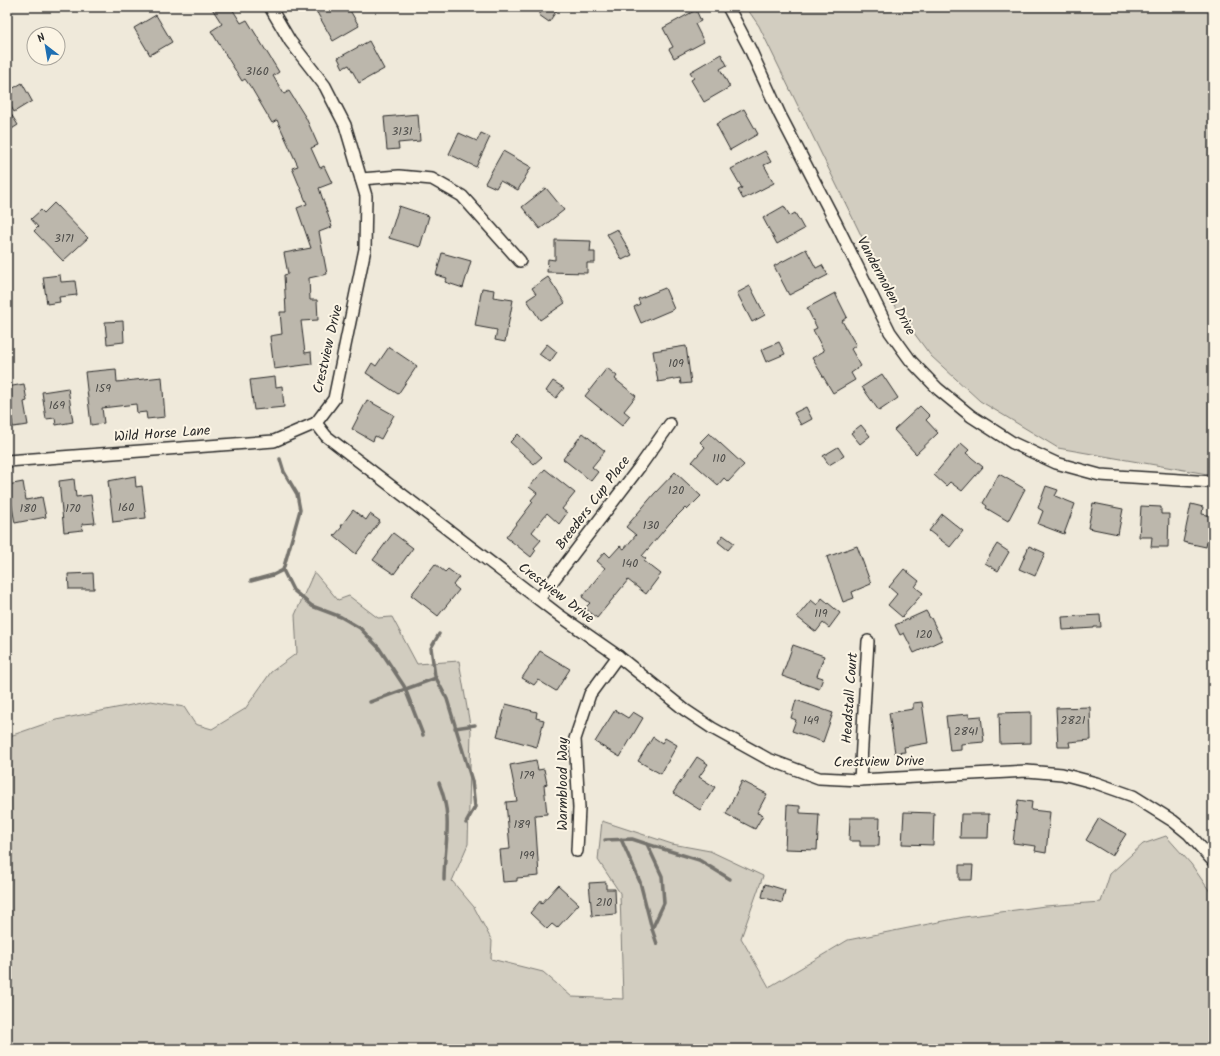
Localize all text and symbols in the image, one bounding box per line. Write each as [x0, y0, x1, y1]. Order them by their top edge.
north arrow [26, 26, 66, 66]
text: N [34, 29, 49, 48]
house number: 3160 [245, 62, 269, 81]
house number: 3131 [391, 122, 413, 141]
house number: 3171 [54, 229, 74, 248]
street label: Vandermolen Drive [851, 233, 922, 340]
street label: Crestview Drive [307, 302, 349, 396]
house number: 109 [668, 354, 684, 373]
house number: 159 [95, 379, 111, 398]
house number: 169 [49, 396, 65, 415]
street label: Wild Horse Lane [113, 420, 212, 448]
house number: 110 [712, 449, 726, 468]
street label: Breeders Cup Place [550, 451, 636, 555]
house number: 120 [668, 481, 684, 500]
house number: 160 [118, 498, 134, 517]
house number: 180 [20, 499, 37, 518]
house number: 170 [65, 499, 81, 518]
house number: 130 [643, 516, 659, 535]
house number: 140 [622, 554, 638, 573]
street label: Crestview Drive [513, 557, 599, 629]
house number: 119 [814, 604, 828, 623]
house number: 120 [916, 625, 932, 644]
street label: Headstall Court [836, 651, 864, 744]
house number: 149 [803, 711, 819, 730]
house number: 2821 [1061, 711, 1086, 730]
house number: 2841 [954, 722, 979, 741]
street label: Warmblood Way [552, 737, 574, 831]
street label: Crestview Drive [834, 750, 925, 774]
house number: 179 [519, 766, 535, 785]
house number: 189 [514, 815, 531, 834]
house number: 199 [519, 846, 535, 865]
house number: 210 [596, 893, 612, 912]

